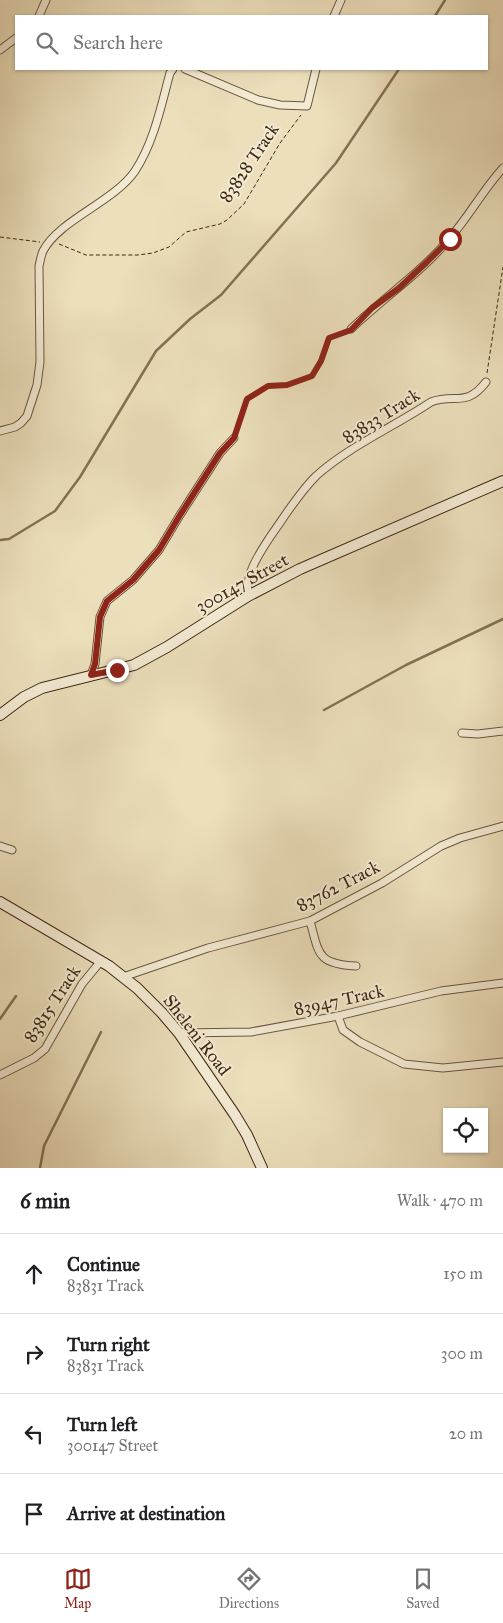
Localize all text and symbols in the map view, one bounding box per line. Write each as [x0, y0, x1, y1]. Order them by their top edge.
search box [15, 15, 488, 70]
icon: search [33, 29, 61, 57]
text: Search here [73, 31, 163, 54]
street label: 83828 Track [214, 119, 284, 207]
route start [439, 228, 462, 251]
street label: 83833 Track [338, 383, 424, 448]
street label: 300147 Street [192, 548, 293, 617]
route end [106, 659, 129, 682]
street label: 83762 Track [293, 855, 384, 916]
street label: 83815 Track [19, 961, 85, 1047]
street label: 83947 Track [292, 980, 387, 1020]
street label: Sheleni Road [158, 990, 236, 1080]
map controls [443, 1108, 488, 1153]
button: locate [443, 1108, 488, 1153]
text: 6 min [20, 1188, 70, 1214]
text: Walk · 470 m [397, 1191, 483, 1210]
text: Continue [67, 1253, 140, 1276]
icon: ahead [20, 1260, 48, 1288]
text: 150 m [443, 1264, 483, 1283]
text: 83831 Track [67, 1276, 144, 1295]
text: Turn right [67, 1333, 150, 1356]
icon: right [20, 1340, 48, 1368]
text: 300 m [441, 1344, 483, 1363]
text: 83831 Track [67, 1356, 144, 1375]
text: Turn left [67, 1413, 137, 1436]
icon: left [20, 1420, 48, 1448]
text: 20 m [449, 1424, 483, 1443]
text: 300147 Street [67, 1436, 158, 1455]
icon: arrive [20, 1500, 48, 1528]
text: Arrive at destination [67, 1502, 225, 1525]
tab: Map [64, 1565, 92, 1612]
tab: Directions [219, 1565, 279, 1612]
tab: Saved [406, 1565, 439, 1612]

